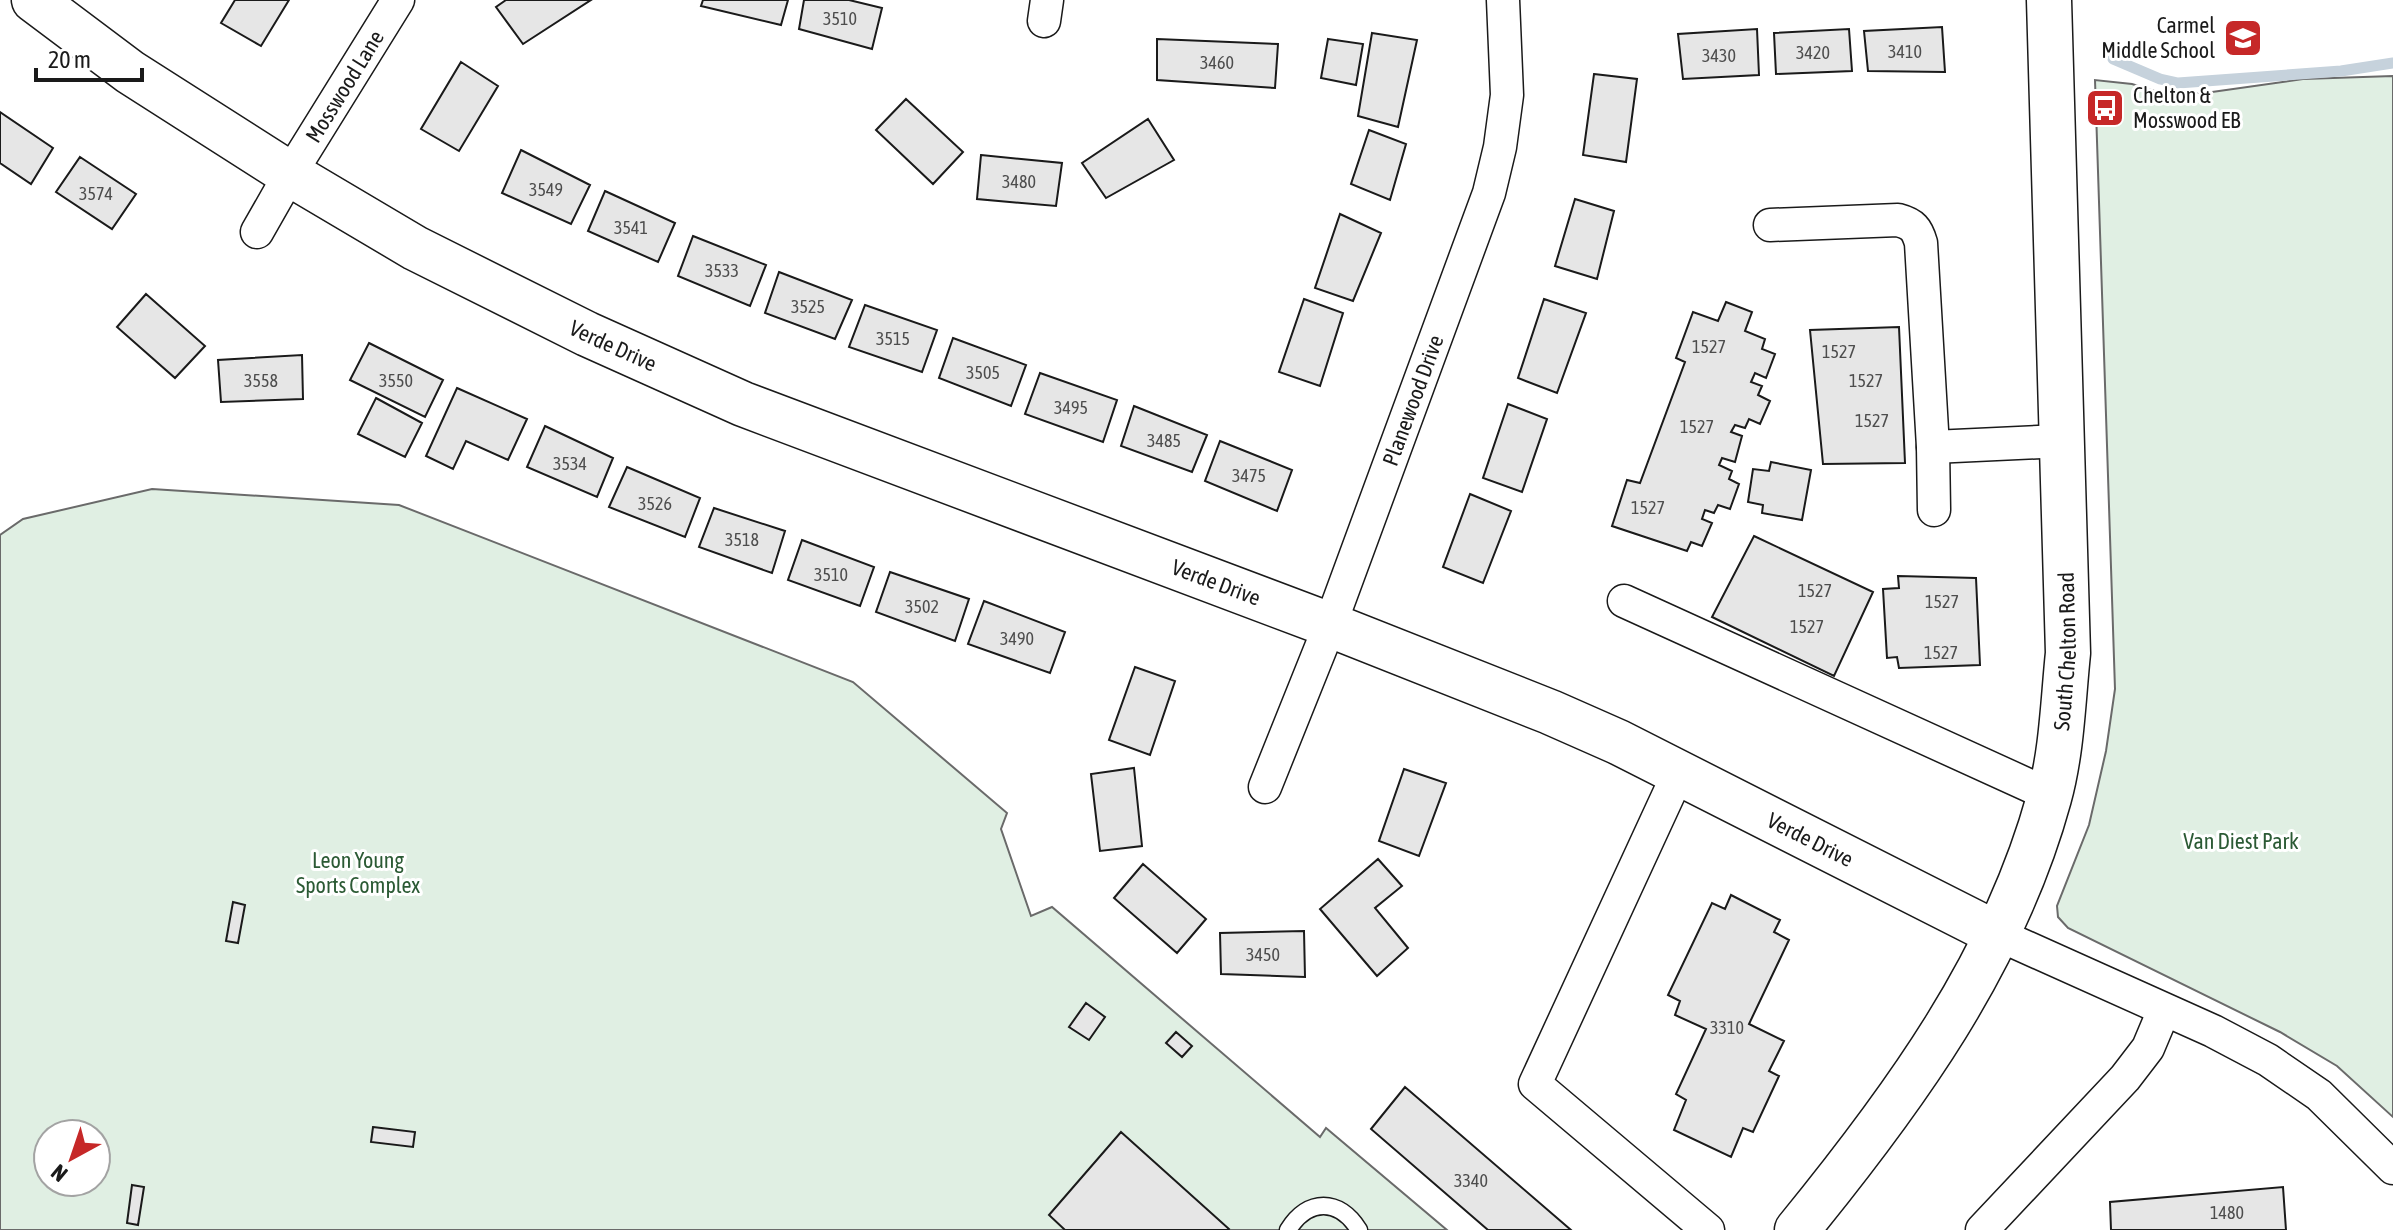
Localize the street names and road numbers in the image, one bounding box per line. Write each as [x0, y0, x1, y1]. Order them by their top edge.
street label: Mosswood Lane [300, 25, 389, 147]
street label: Verde Drive [565, 314, 661, 377]
street label: Planewood Drive [1377, 331, 1449, 469]
street label: Verde Drive [1168, 554, 1264, 611]
street label: South Chelton Road [2048, 572, 2081, 732]
street label: Verde Drive [1763, 807, 1858, 872]

